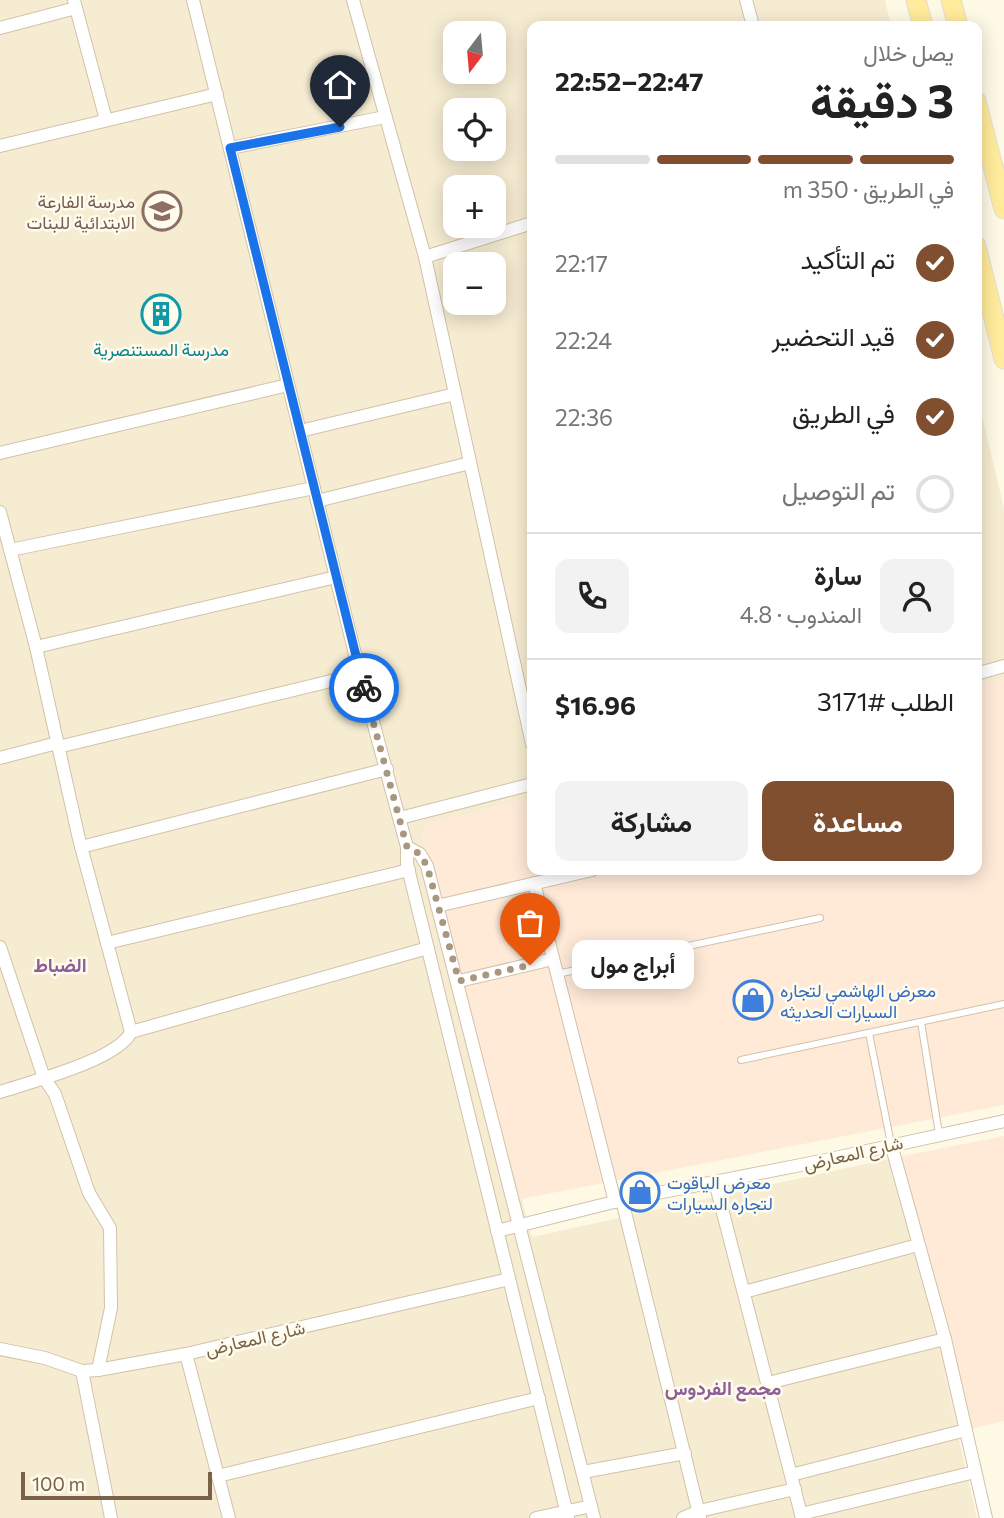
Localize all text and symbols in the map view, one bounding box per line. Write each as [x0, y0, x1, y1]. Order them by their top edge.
north arrow [443, 21, 506, 84]
map controls [443, 21, 506, 315]
text: يصل خلال [863, 38, 954, 66]
pin [310, 55, 370, 127]
text: 22:47–22:52 [555, 65, 704, 96]
icon: home [321, 66, 359, 104]
text: 3 دقيقة [810, 71, 954, 127]
button: locate [443, 98, 506, 161]
button: + [443, 175, 506, 238]
text: في الطريق · 350 m [783, 175, 954, 203]
place label: مدرسة الفارعة الابتدائية للبنات [27, 190, 135, 233]
school or university icon: مدرسة الفارعة الابتدائية للبنات [141, 190, 183, 232]
text: تم التأكيد [800, 243, 895, 274]
icon: check [916, 244, 954, 282]
text: 22:17 [555, 249, 608, 277]
button: − [443, 252, 506, 315]
building icon: مدرسة المستنصرية [140, 293, 182, 335]
text: قيد التحضير [772, 320, 895, 351]
icon: check [916, 321, 954, 359]
text: 22:24 [555, 326, 612, 354]
place label: مدرسة المستنصرية [93, 338, 229, 361]
text: في الطريق [792, 397, 895, 428]
icon: check [916, 398, 954, 436]
text: 22:36 [555, 403, 613, 431]
text: تم التوصيل [782, 474, 895, 505]
button: phone [555, 559, 629, 633]
text: سارة [814, 559, 862, 590]
button: person [880, 559, 954, 633]
text: المندوب · 4.8 [740, 600, 862, 628]
courier [329, 653, 399, 723]
icon: bike [345, 669, 383, 707]
text: الطلب #3171 [817, 685, 954, 716]
text: $16.96 [555, 689, 636, 720]
button: مشاركة [555, 781, 748, 861]
button: مساعدة [762, 781, 954, 861]
pin [500, 893, 560, 965]
icon: bag [511, 904, 549, 942]
callout: أبراج مول [572, 940, 694, 990]
text: أبراج مول [591, 950, 675, 978]
district label: الضباط [33, 953, 87, 977]
shop icon: معرض الهاشمي لتجاره السيارات الحديثه [732, 979, 774, 1021]
place label: معرض الهاشمي لتجاره السيارات الحديثه [780, 979, 936, 1023]
street label: شارع المعارض [801, 1131, 905, 1177]
shop icon: معرض الياقوت لتجاره السيارات [619, 1171, 661, 1213]
place label: معرض الياقوت لتجاره السيارات [667, 1171, 773, 1215]
street label: شارع المعارض [203, 1316, 307, 1362]
district label: مجمع الفردوس [665, 1376, 781, 1402]
scale bar [21, 1469, 212, 1501]
text: 100 m [32, 1472, 85, 1495]

